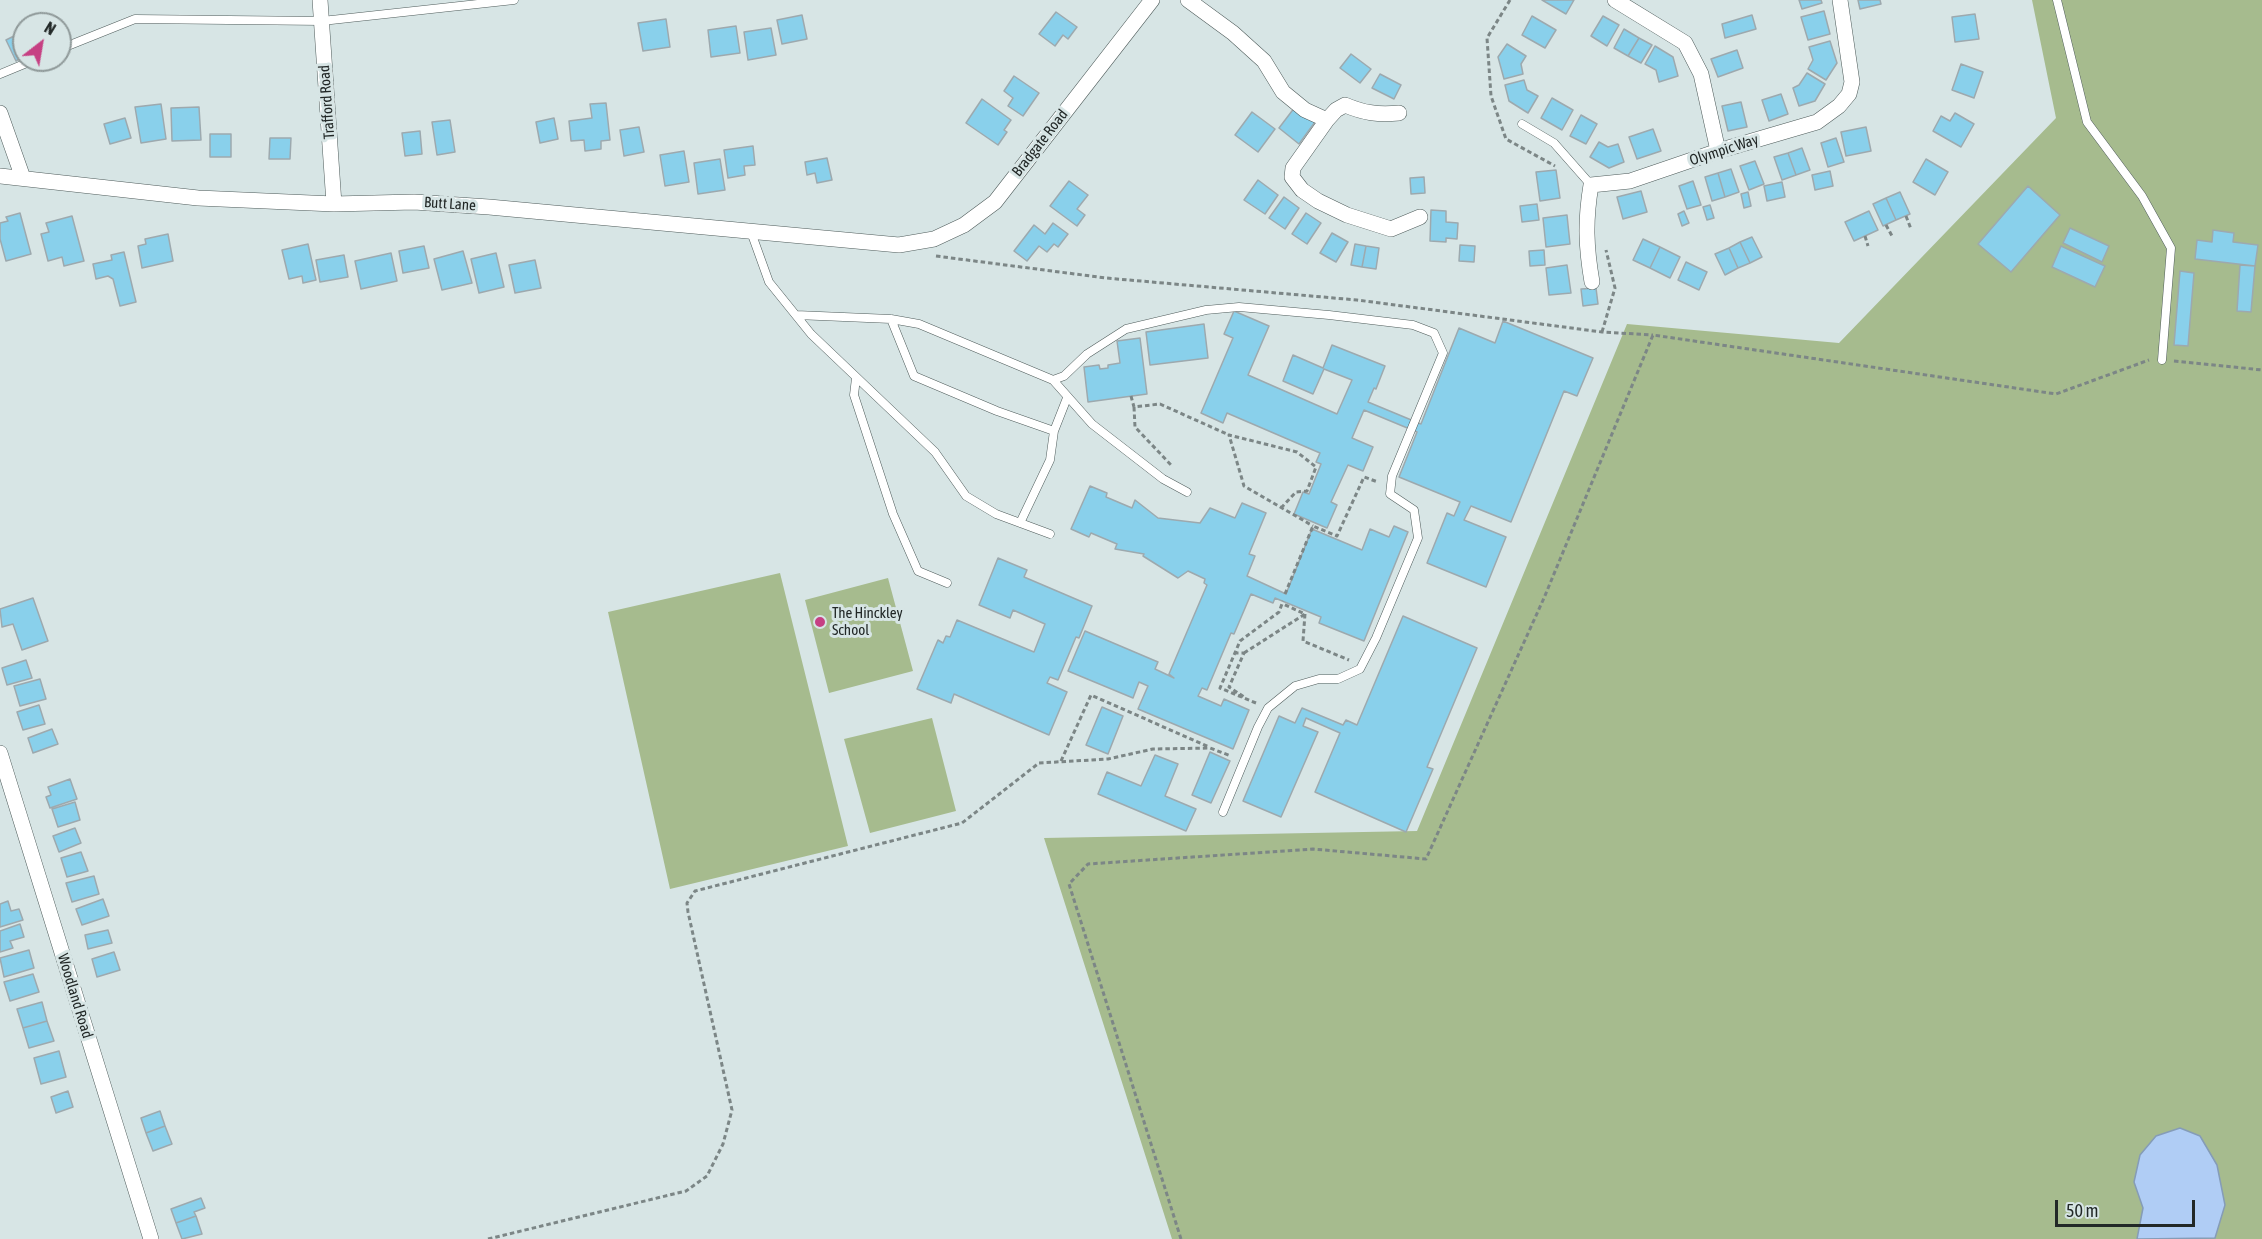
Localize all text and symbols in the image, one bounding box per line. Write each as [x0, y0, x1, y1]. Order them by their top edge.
north arrow [12, 12, 72, 72]
text: N [42, 18, 59, 38]
street label: Trafford Road [315, 64, 339, 140]
street label: Bradgate Road [1008, 106, 1072, 180]
street label: Olympic Way [1687, 130, 1761, 170]
street label: Butt Lane [423, 193, 477, 215]
place label: The Hinckley School [832, 604, 903, 639]
marker: The Hinckley School [813, 615, 827, 629]
street label: Woodland Road [54, 951, 96, 1041]
scale bar [2058, 1188, 2198, 1226]
text: 50 m [2066, 1200, 2098, 1221]

